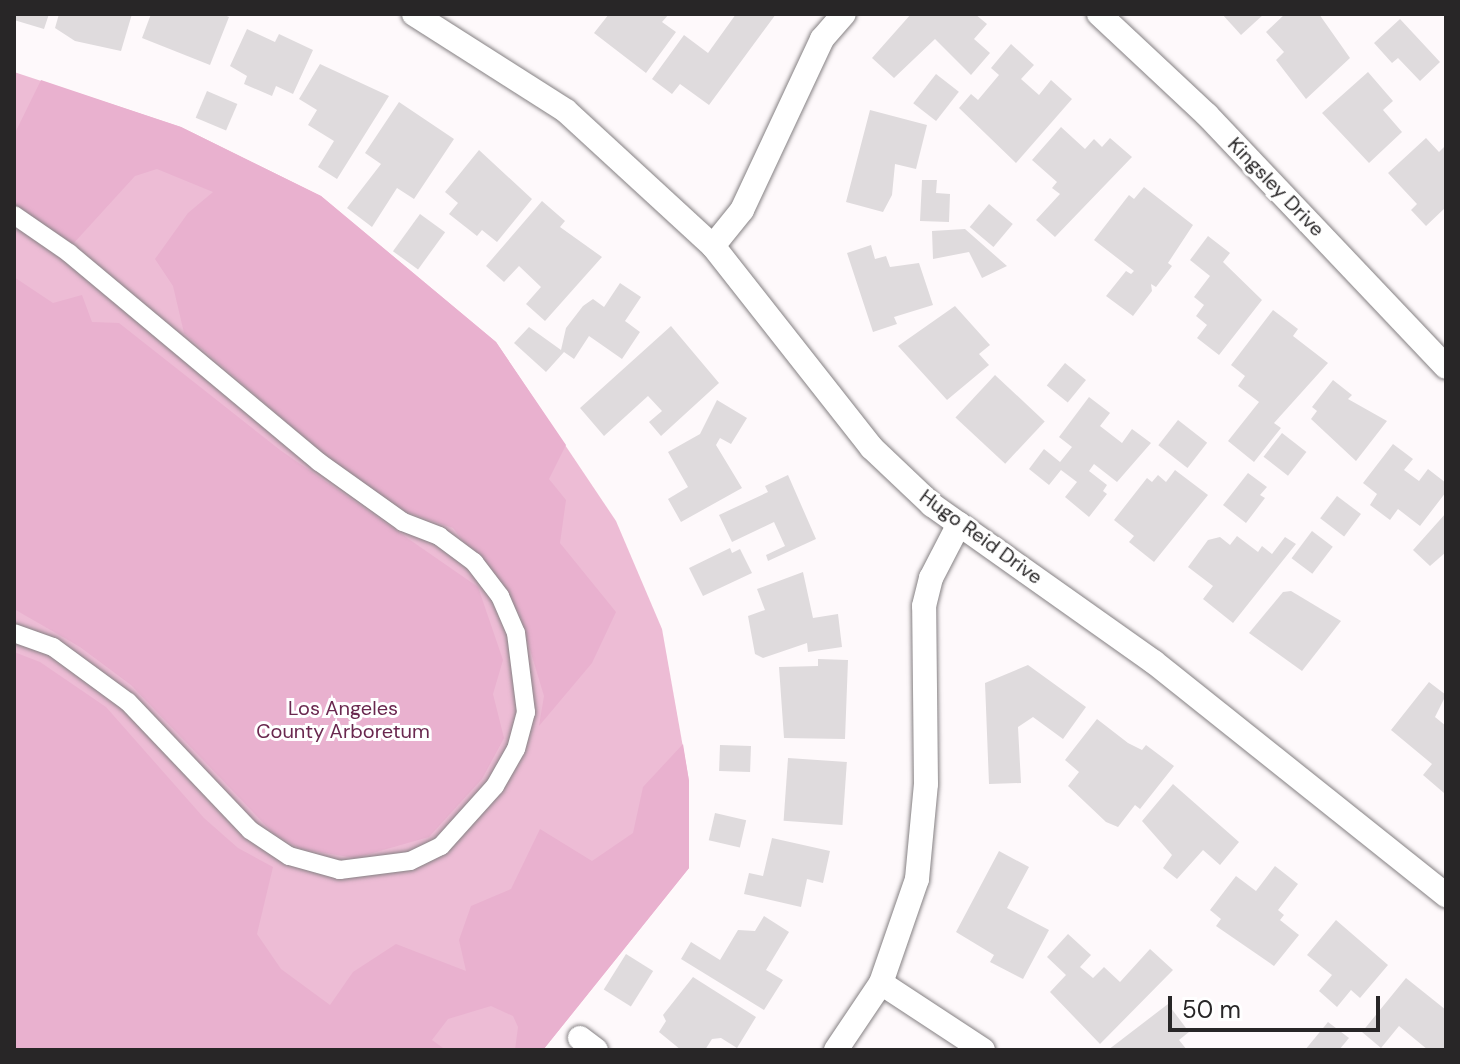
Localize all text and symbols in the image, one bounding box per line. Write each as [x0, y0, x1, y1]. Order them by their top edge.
street label: Kingsley Drive [1223, 132, 1329, 242]
street label: Hugo Reid Drive [915, 484, 1047, 590]
park label: Los Angeles County Arboretum [256, 697, 430, 744]
scale bar [1172, 980, 1384, 1030]
text: 50 m [1182, 994, 1241, 1025]

